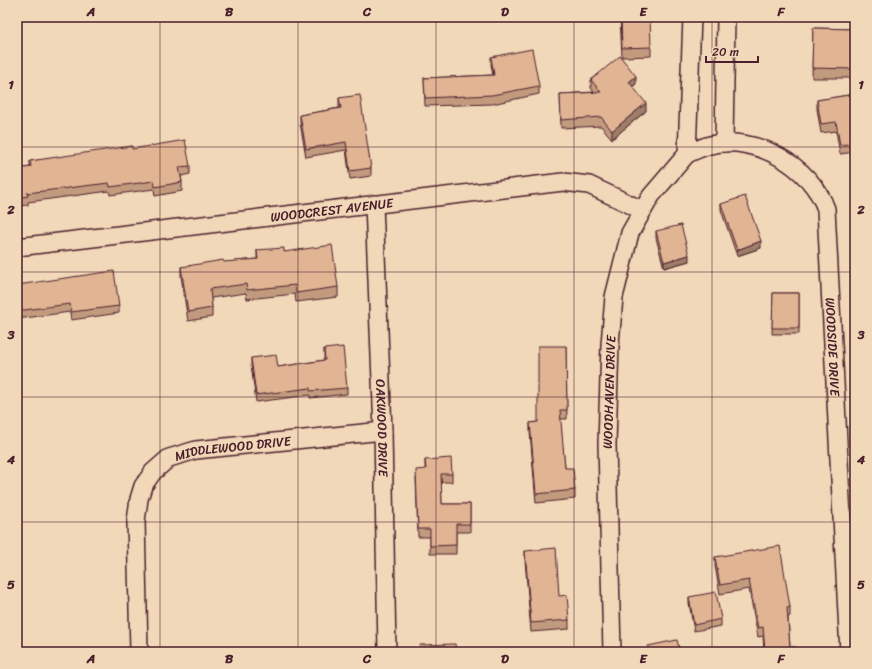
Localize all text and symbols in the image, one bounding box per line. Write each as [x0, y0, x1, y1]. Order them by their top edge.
text: A [86, 0, 95, 23]
text: B [225, 0, 234, 23]
text: C [362, 0, 372, 23]
text: D [501, 0, 509, 23]
text: E [639, 0, 648, 23]
text: F [776, 0, 785, 23]
scale bar [706, 38, 758, 64]
text: 20 m [712, 41, 739, 63]
text: 1 [8, 73, 14, 96]
text: 1 [858, 73, 864, 96]
street label: WOODCREST AVENUE [269, 191, 395, 228]
text: 2 [6, 198, 15, 221]
text: 2 [856, 198, 865, 221]
street label: WOODSIDE DRIVE [819, 297, 847, 397]
text: 3 [6, 323, 15, 346]
text: 3 [856, 323, 865, 346]
street label: WOODHAVEN DRIVE [595, 334, 622, 449]
street label: OAKWOOD DRIVE [369, 379, 395, 478]
street label: MIDDLEWOOD DRIVE [171, 429, 293, 467]
text: 4 [6, 448, 16, 471]
text: 4 [856, 448, 866, 471]
text: 5 [7, 573, 15, 596]
text: 5 [857, 573, 865, 596]
text: A [86, 647, 95, 669]
text: B [225, 647, 234, 669]
text: C [362, 647, 372, 669]
text: D [501, 647, 509, 669]
text: E [639, 647, 648, 669]
text: F [776, 647, 785, 669]

